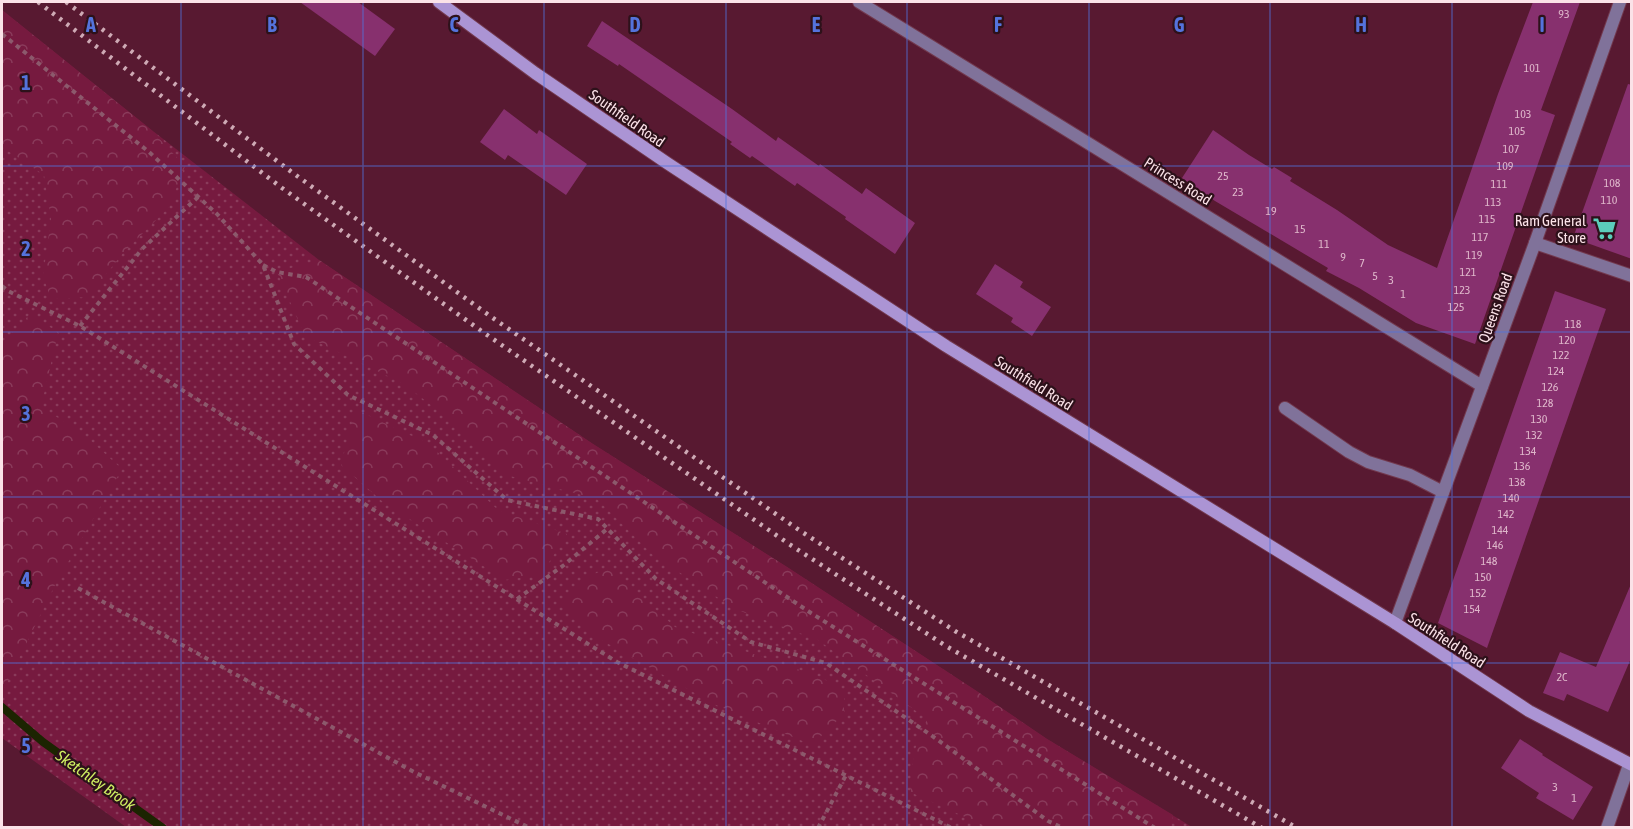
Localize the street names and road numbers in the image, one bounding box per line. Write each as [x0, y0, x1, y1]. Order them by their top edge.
street label: Southfield Road [586, 86, 668, 150]
street label: Princess Road [1141, 154, 1215, 208]
street label: Queens Road [1475, 271, 1515, 345]
street label: Southfield Road [992, 352, 1076, 414]
street label: Southfield Road [1405, 609, 1489, 671]

